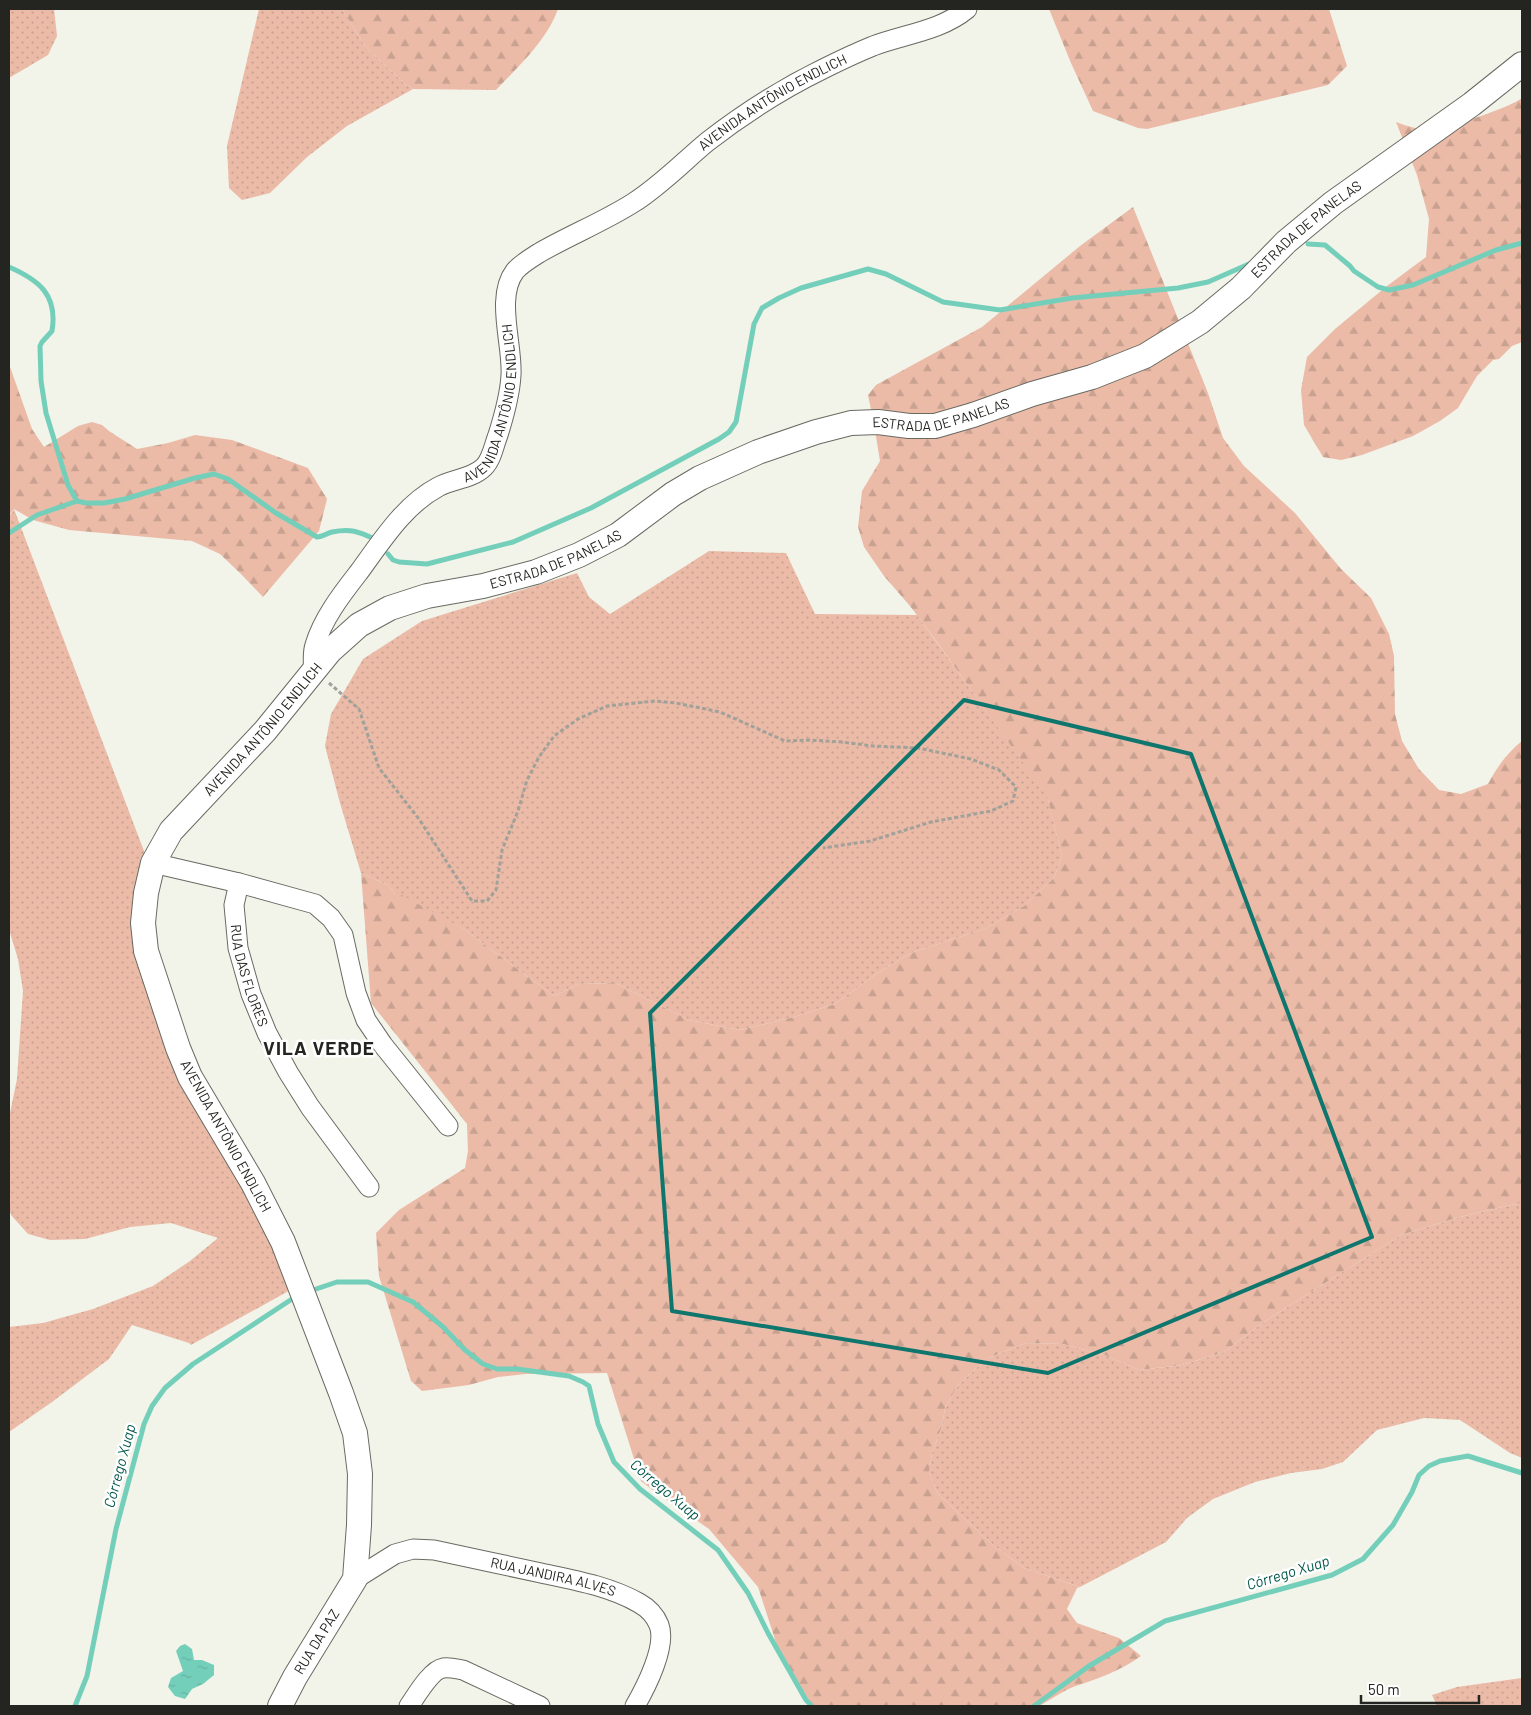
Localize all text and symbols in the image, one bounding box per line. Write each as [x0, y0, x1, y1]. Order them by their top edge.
street label: AVENIDA ANTÔNIO ENDLICH [695, 50, 849, 154]
street label: ESTRADA DE PANELAS [1247, 177, 1364, 281]
street label: AVENIDA ANTÔNIO ENDLICH [461, 323, 519, 485]
street label: ESTRADA DE PANELAS [872, 394, 1012, 434]
street label: ESTRADA DE PANELAS [488, 526, 624, 592]
street label: AVENIDA ANTÔNIO ENDLICH [200, 659, 325, 799]
street label: RUA DAS FLORES [228, 923, 272, 1029]
district label: VILA VERDE [263, 1036, 375, 1059]
street label: AVENIDA ANTÔNIO ENDLICH [177, 1057, 275, 1215]
water label: Córrego Xuap [99, 1422, 139, 1510]
water label: Córrego Xuap [627, 1455, 704, 1524]
water label: Córrego Xuap [1244, 1551, 1331, 1593]
street label: RUA JANDIRA ALVES [489, 1553, 618, 1599]
street label: RUA DA PAZ [290, 1606, 342, 1677]
scale bar [1361, 1672, 1478, 1704]
text: 50 m [1368, 1680, 1400, 1698]

